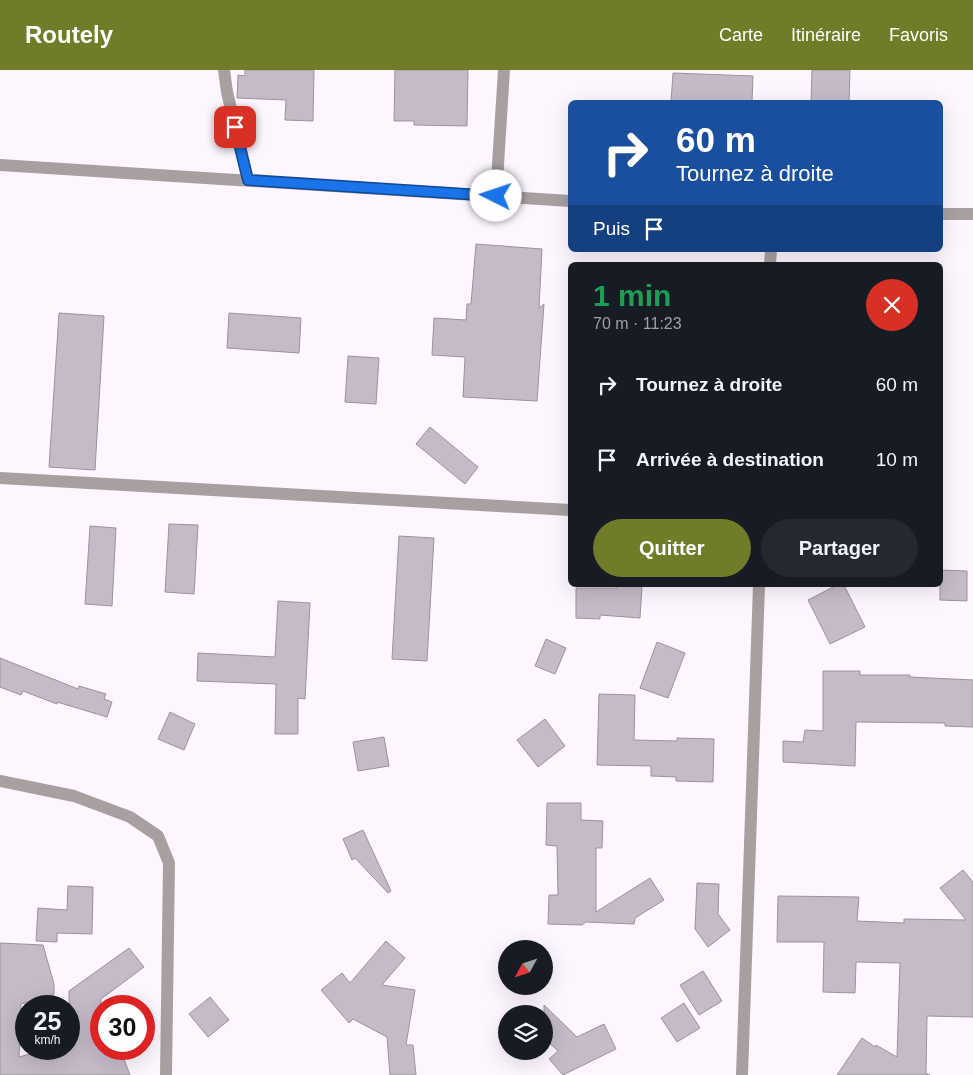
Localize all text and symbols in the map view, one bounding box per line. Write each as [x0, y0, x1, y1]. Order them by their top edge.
text: Routely [25, 21, 113, 48]
text: Carte [719, 25, 763, 45]
text: Itinéraire [791, 25, 861, 45]
text: Favoris [889, 25, 948, 45]
pin [214, 106, 256, 148]
icon: arrive [221, 113, 249, 141]
icon: right [593, 120, 658, 185]
text: 60 m [676, 120, 756, 159]
text: Tournez à droite [676, 161, 834, 186]
position arrow [469, 169, 521, 221]
icon: arrive [640, 215, 668, 243]
text: Puis [593, 218, 630, 239]
text: 1 min [593, 279, 671, 312]
button: close [866, 279, 918, 331]
text: 70 m · 11:23 [593, 315, 682, 332]
icon: right [593, 371, 621, 399]
text: Tournez à droite [636, 374, 782, 395]
text: 60 m [876, 374, 918, 395]
icon: arrive [593, 446, 621, 474]
text: Arrivée à destination [636, 449, 824, 470]
text: 10 m [876, 449, 918, 470]
button: Quitter [593, 519, 751, 577]
button: Partager [761, 519, 918, 577]
north arrow [498, 940, 552, 995]
map controls [498, 940, 553, 1060]
speed limit sign: 30 [90, 995, 155, 1060]
button: layers [498, 1005, 553, 1060]
text: 25 [34, 1007, 61, 1035]
text: km/h [34, 1033, 61, 1047]

